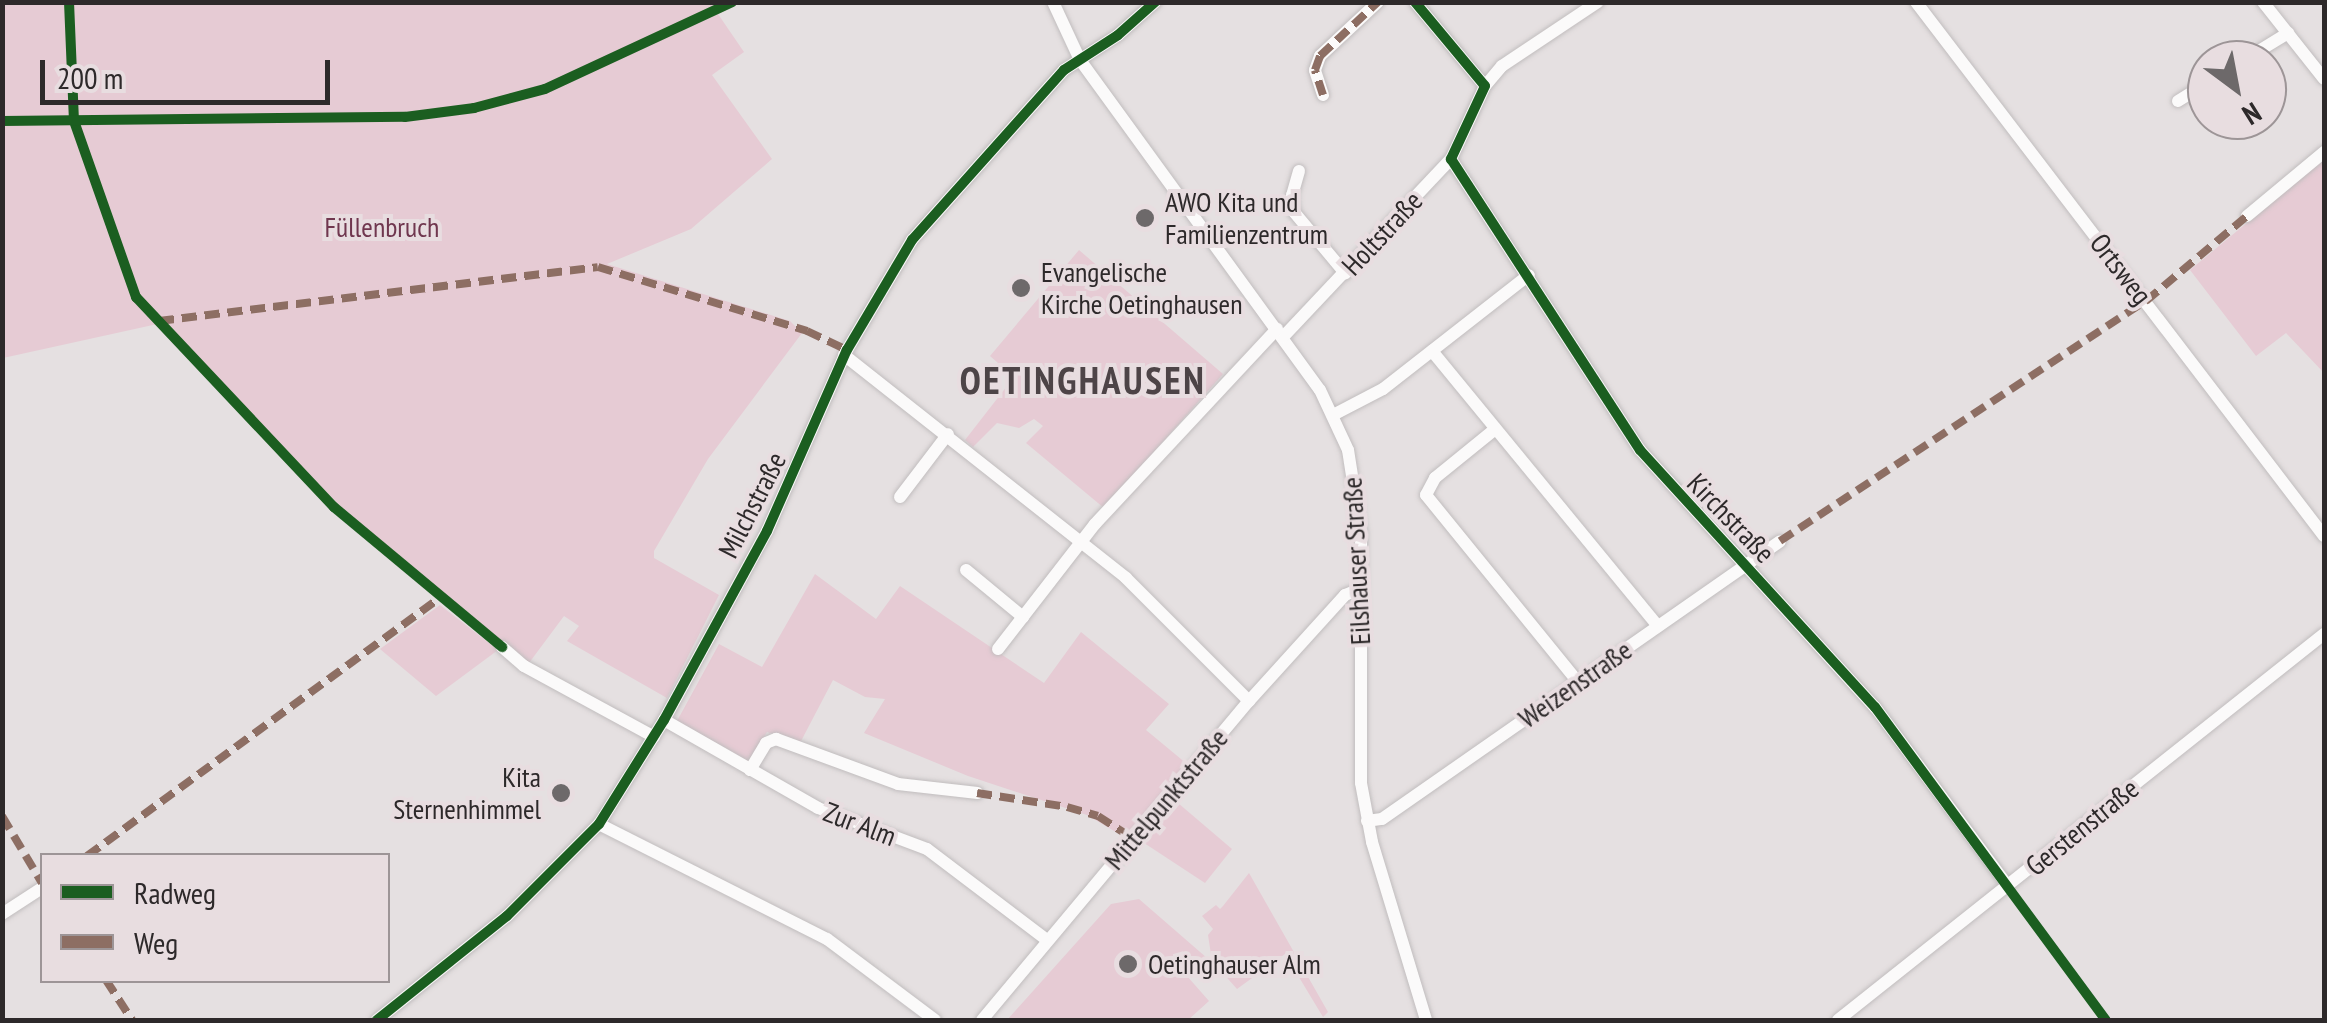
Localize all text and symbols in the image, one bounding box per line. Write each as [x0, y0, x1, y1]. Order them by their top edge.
scale bar [45, 40, 335, 102]
north arrow [2187, 40, 2287, 140]
text: 200 m [57, 58, 123, 97]
text: N [2236, 94, 2268, 134]
street label: Holtstraße [1335, 184, 1429, 282]
place label: AWO Kita und Familienzentrum [1165, 185, 1328, 251]
marker: AWO Kita und Familienzentrum [1134, 207, 1156, 229]
park label: Füllenbruch [325, 210, 439, 244]
street label: Ortsweg [2083, 227, 2159, 311]
place label: Evangelische Kirche Oetinghausen [1041, 255, 1242, 321]
marker: Evangelische Kirche Oetinghausen [1010, 277, 1032, 299]
district label: OETINGHAUSEN [960, 357, 1206, 403]
street label: Milchstraße [711, 447, 793, 563]
street label: Kirchstraße [1680, 466, 1782, 570]
street label: Eilshauser Straße [1335, 476, 1377, 646]
street label: Weizenstraße [1512, 633, 1638, 735]
street label: Mittelpunktstraße [1097, 722, 1235, 876]
place label: Kita Sternenhimmel [393, 760, 541, 826]
street label: Gerstenstraße [2019, 771, 2145, 883]
marker: Kita Sternenhimmel [550, 782, 572, 804]
street label: Zur Alm [819, 795, 901, 853]
legend [40, 853, 390, 983]
text: Radweg [134, 873, 216, 912]
text: Weg [134, 923, 178, 962]
place label: Oetinghauser Alm [1148, 947, 1321, 981]
marker: Oetinghauser Alm [1117, 953, 1139, 975]

